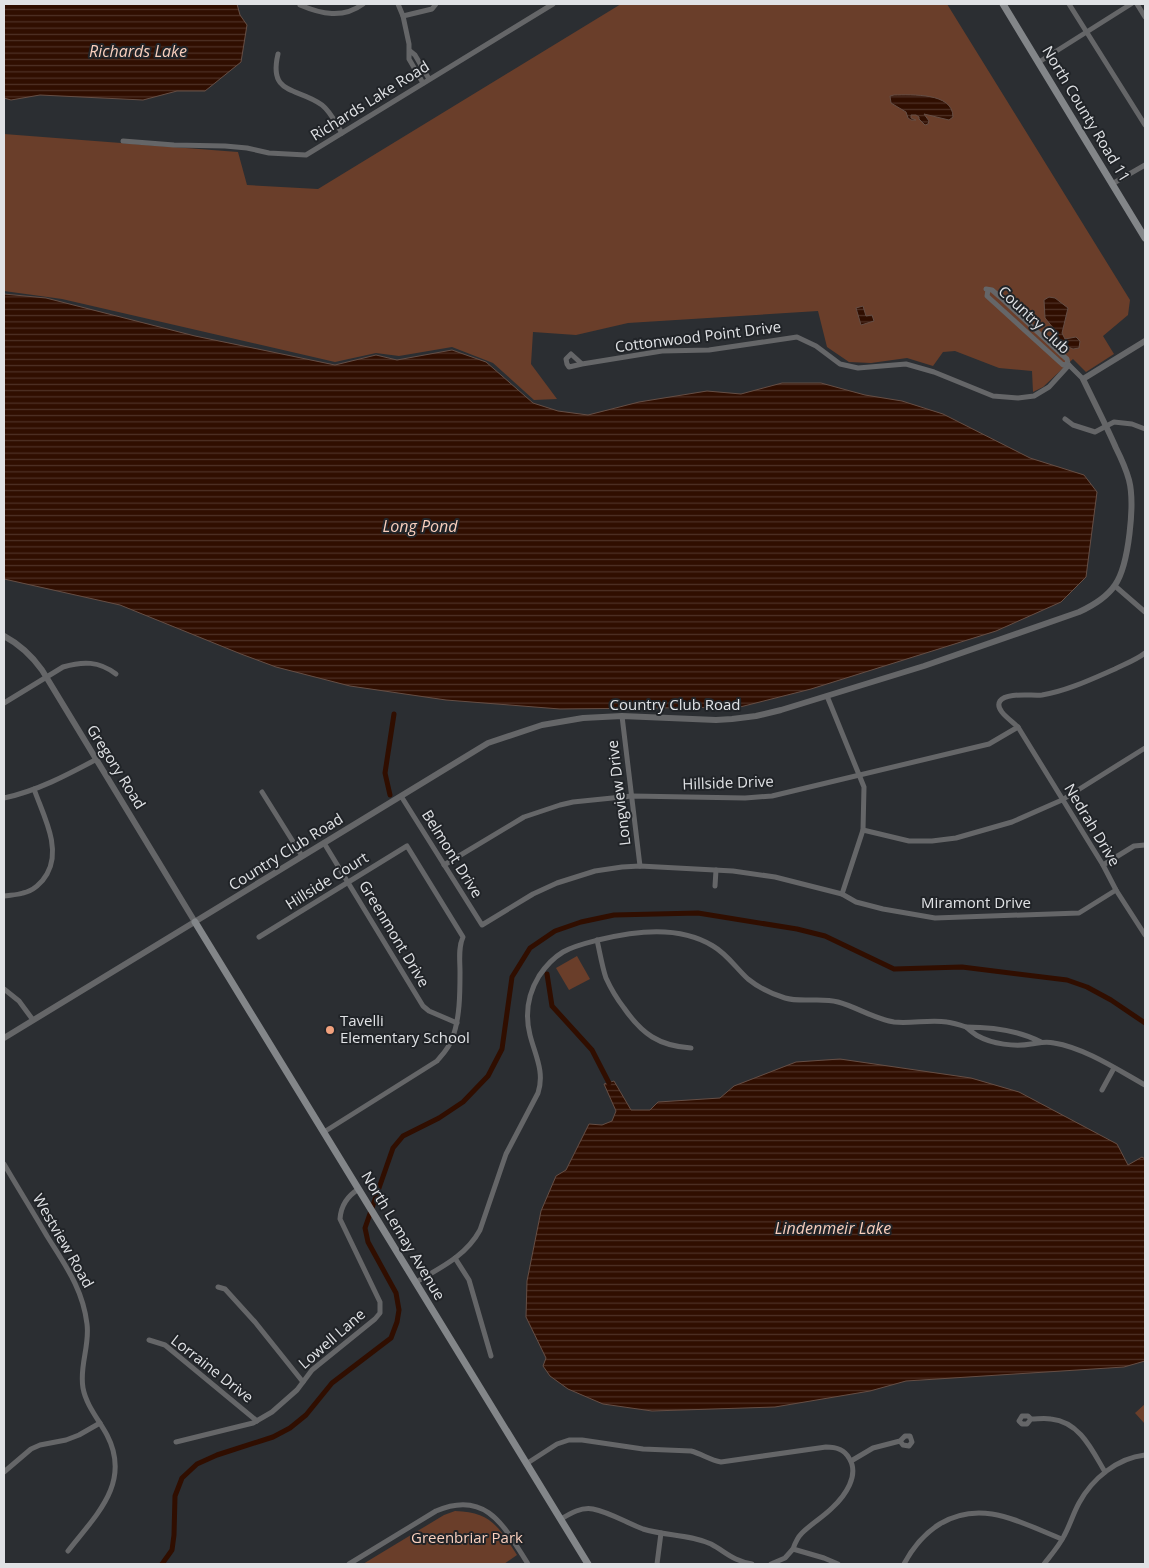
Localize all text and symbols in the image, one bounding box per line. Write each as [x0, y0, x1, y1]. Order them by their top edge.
water label: Richards Lake [89, 40, 187, 62]
street label: North County Road 11 [1038, 42, 1135, 185]
street label: Richards Lake Road [306, 56, 433, 145]
street label: Country Club [994, 281, 1075, 358]
street label: Cottonwood Point Drive [614, 316, 782, 356]
water label: Long Pond [383, 515, 458, 537]
street label: Country Club Road [609, 694, 741, 714]
street label: Gregory Road [83, 720, 151, 812]
street label: Longview Drive [602, 739, 634, 847]
street label: Hillside Drive [682, 770, 774, 794]
street label: Nedrah Drive [1060, 779, 1125, 870]
street label: Belmont Drive [418, 806, 488, 901]
street label: Country Club Road [225, 808, 346, 894]
street label: Hillside Court [281, 847, 372, 914]
street label: Greenmont Drive [355, 876, 435, 991]
street label: Miramont Drive [921, 892, 1031, 912]
place label: Tavelli Elementary School [340, 1010, 470, 1047]
marker: Tavelli Elementary School [324, 1024, 336, 1036]
street label: North Lemay Avenue [357, 1167, 450, 1304]
street label: Westview Road [29, 1190, 99, 1291]
water label: Lindenmeir Lake [775, 1217, 891, 1239]
street label: Lowell Lane [294, 1304, 369, 1373]
street label: Lorraine Drive [167, 1330, 258, 1407]
park label: Greenbriar Park [411, 1527, 523, 1547]

